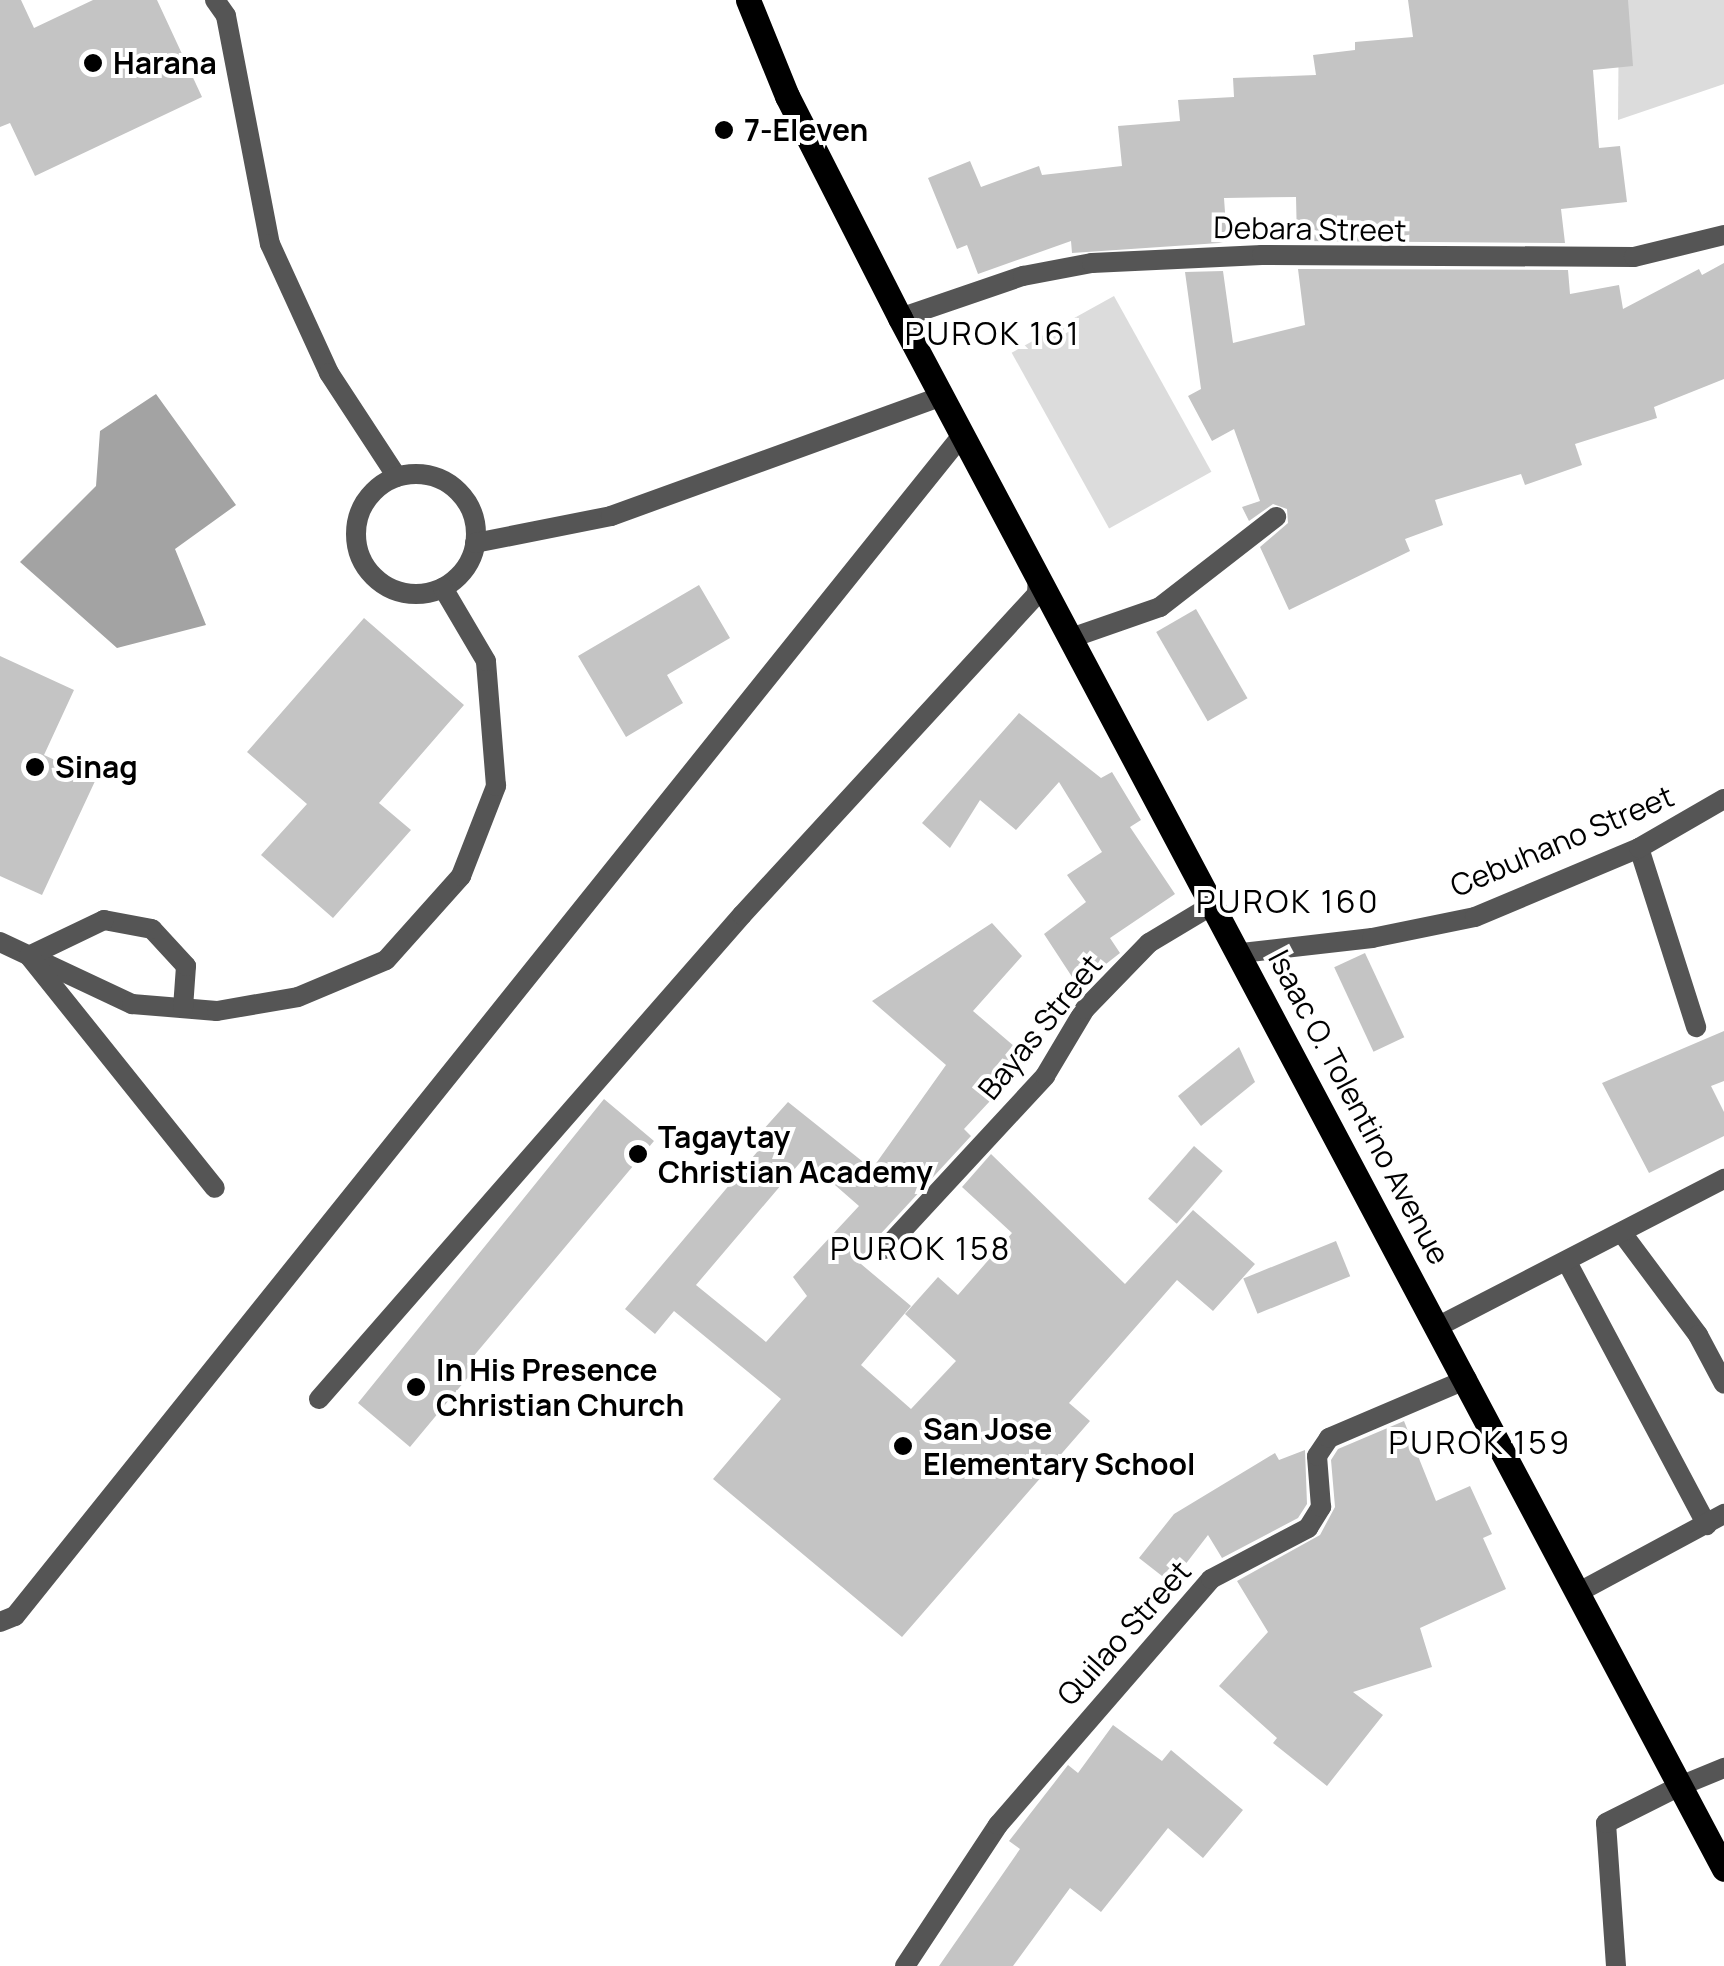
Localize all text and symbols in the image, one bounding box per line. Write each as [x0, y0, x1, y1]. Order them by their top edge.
place label: Harana [113, 45, 217, 81]
marker: Harana [82, 52, 104, 74]
place label: 7-Eleven [744, 112, 868, 148]
marker: 7-Eleven [713, 119, 735, 141]
street label: Debara Street [1213, 209, 1407, 249]
district label: PUROK 161 [904, 314, 1082, 352]
place label: Sinag [55, 749, 138, 785]
marker: Sinag [24, 756, 46, 778]
street label: Cebuhano Street [1445, 778, 1679, 904]
district label: PUROK 160 [1196, 882, 1380, 920]
street label: Isaac O. Tolentino Avenue [1261, 944, 1457, 1270]
street label: Bayas Street [971, 947, 1109, 1107]
place label: Tagaytay Christian Academy [658, 1119, 933, 1190]
marker: Tagaytay Christian Academy [627, 1143, 649, 1165]
district label: PUROK 158 [830, 1229, 1012, 1267]
place label: In His Presence Christian Church [436, 1352, 684, 1422]
marker: In His Presence Christian Church [405, 1376, 427, 1398]
place label: San Jose Elementary School [923, 1411, 1195, 1482]
district label: PUROK 159 [1388, 1423, 1572, 1461]
marker: San Jose Elementary School [892, 1435, 914, 1457]
street label: Quilao Street [1050, 1553, 1198, 1713]

